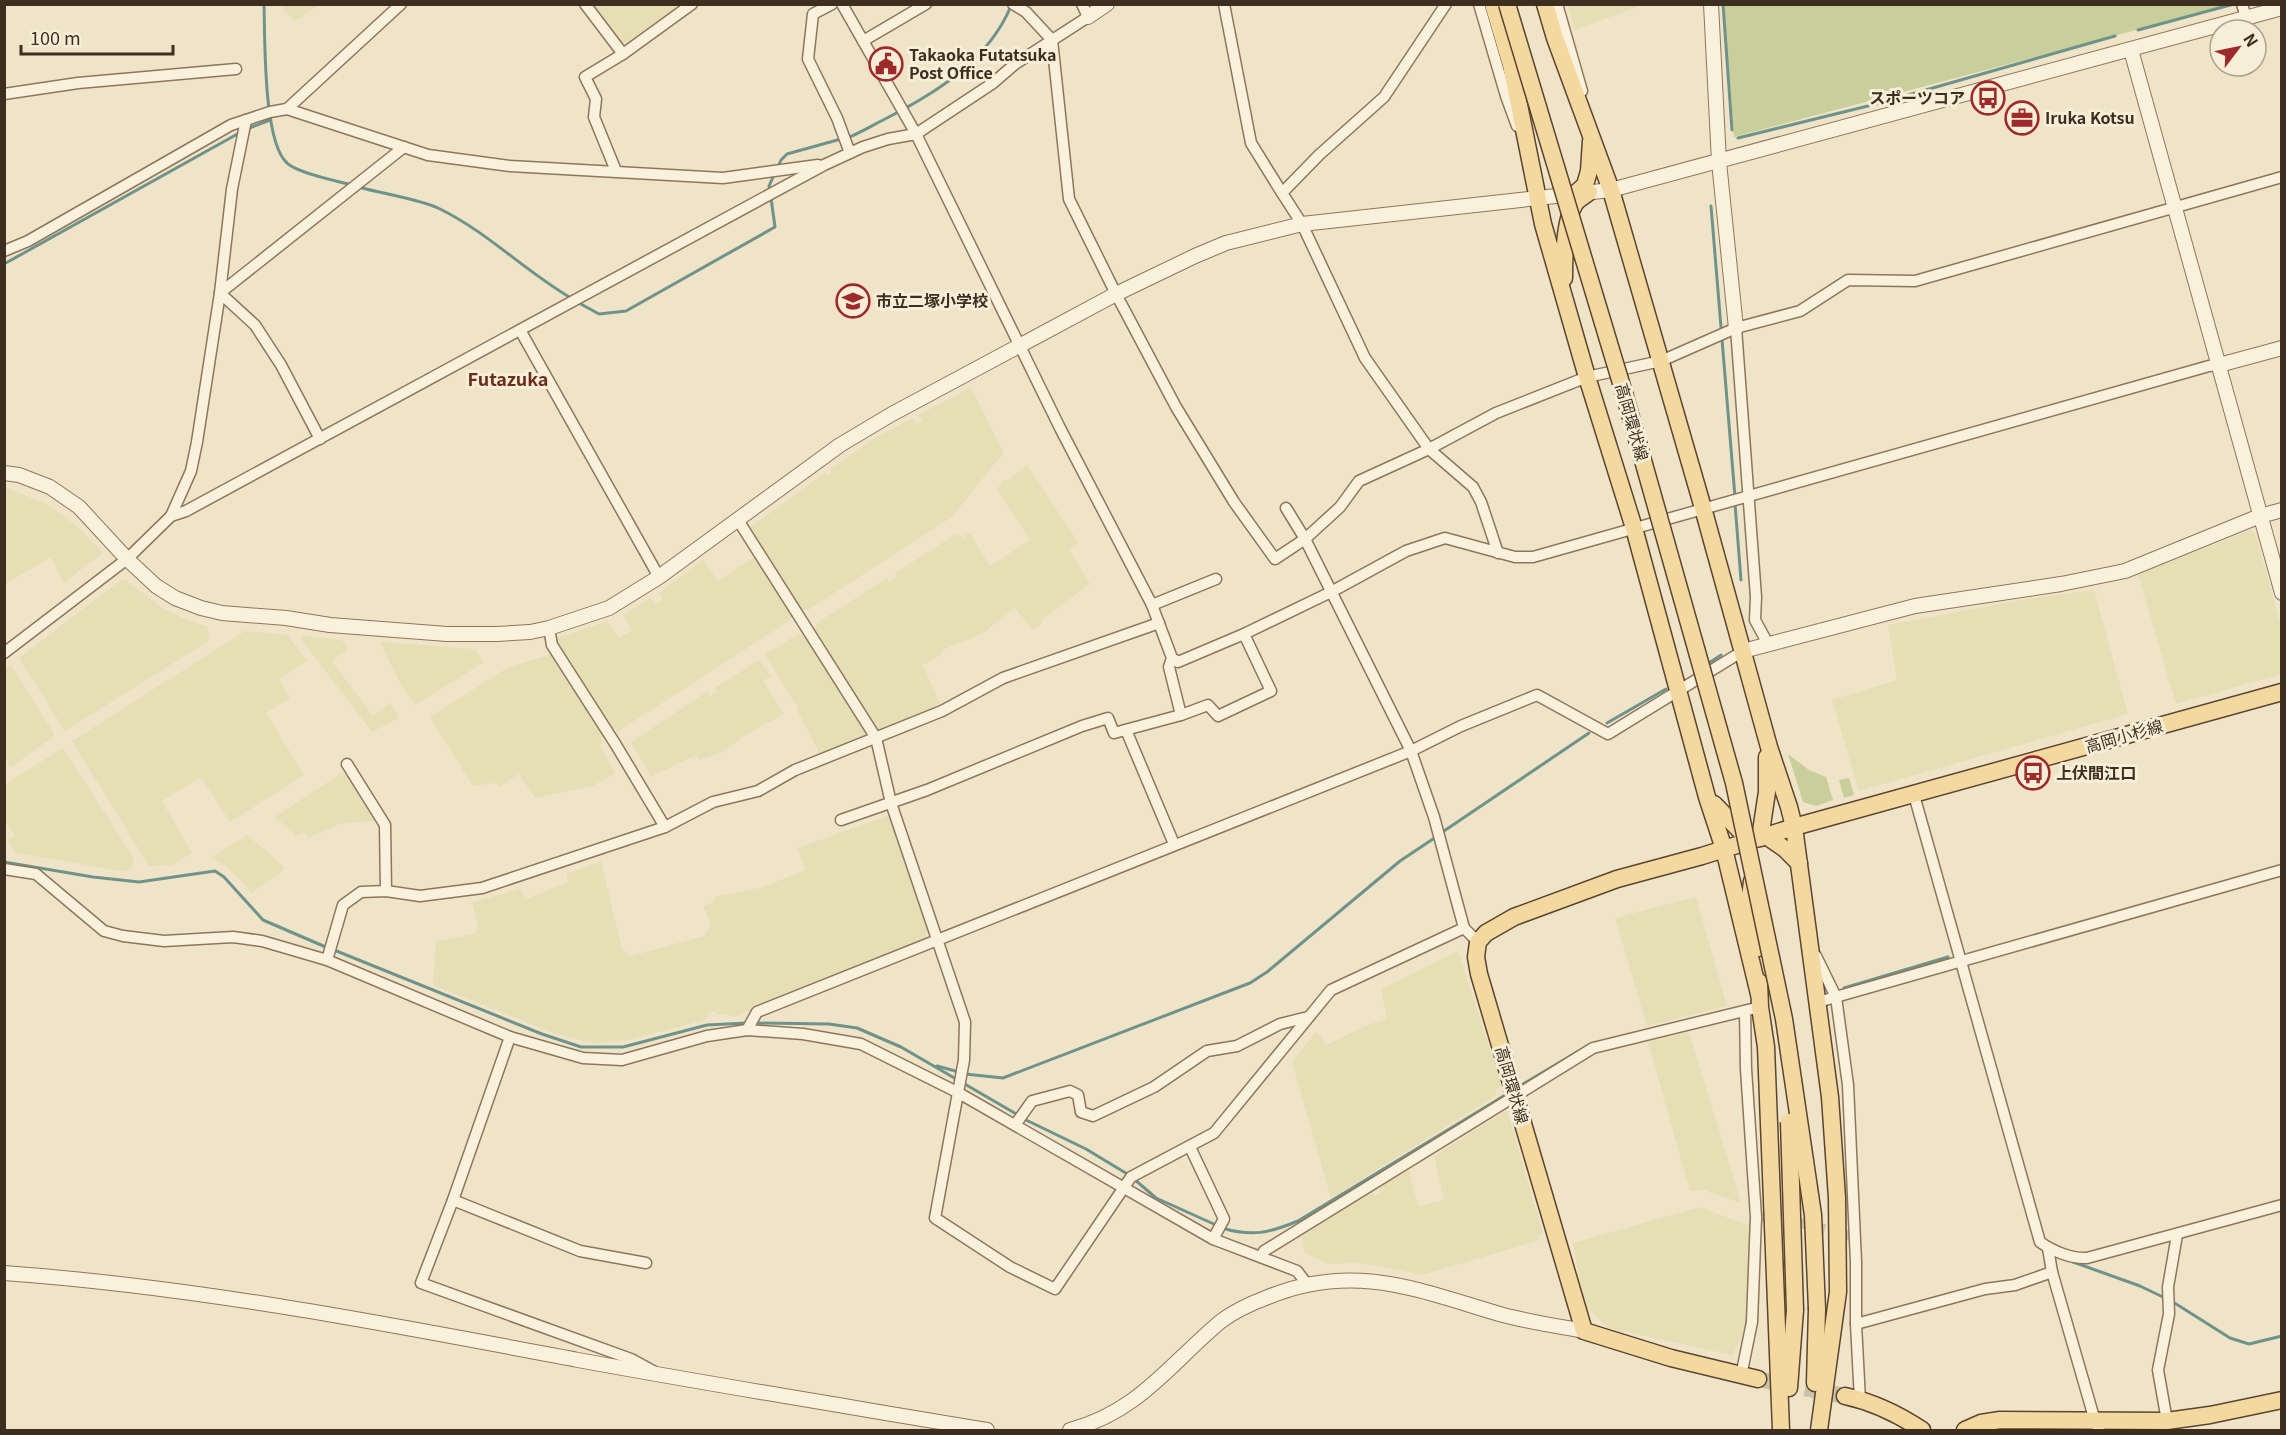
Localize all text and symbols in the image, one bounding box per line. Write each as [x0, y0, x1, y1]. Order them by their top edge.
scale bar [21, 18, 172, 56]
north arrow [2208, 18, 2268, 78]
text: 100 m [30, 24, 81, 50]
text: N [2238, 28, 2265, 51]
place label: Takaoka Futatsuka Post Office [909, 42, 1056, 84]
public building icon: Takaoka Futatsuka Post Office [868, 46, 904, 82]
bus stop icon: スポーツコア [1970, 80, 2006, 116]
place label: スポーツコア [1869, 85, 1965, 109]
office icon: Iruka Kotsu [2004, 100, 2040, 136]
place label: Iruka Kotsu [2045, 105, 2135, 129]
school or university icon: 市立二塚小学校 [835, 283, 871, 319]
place label: 市立二塚小学校 [876, 288, 988, 312]
district label: Futazuka [468, 365, 548, 391]
street label: 高岡環状線 [1610, 380, 1656, 463]
street label: 高岡小杉線 [2082, 712, 2165, 758]
bus stop icon: 上伏間江口 [2015, 755, 2051, 791]
place label: 上伏間江口 [2056, 760, 2136, 784]
street label: 高岡環状線 [1490, 1043, 1536, 1126]

